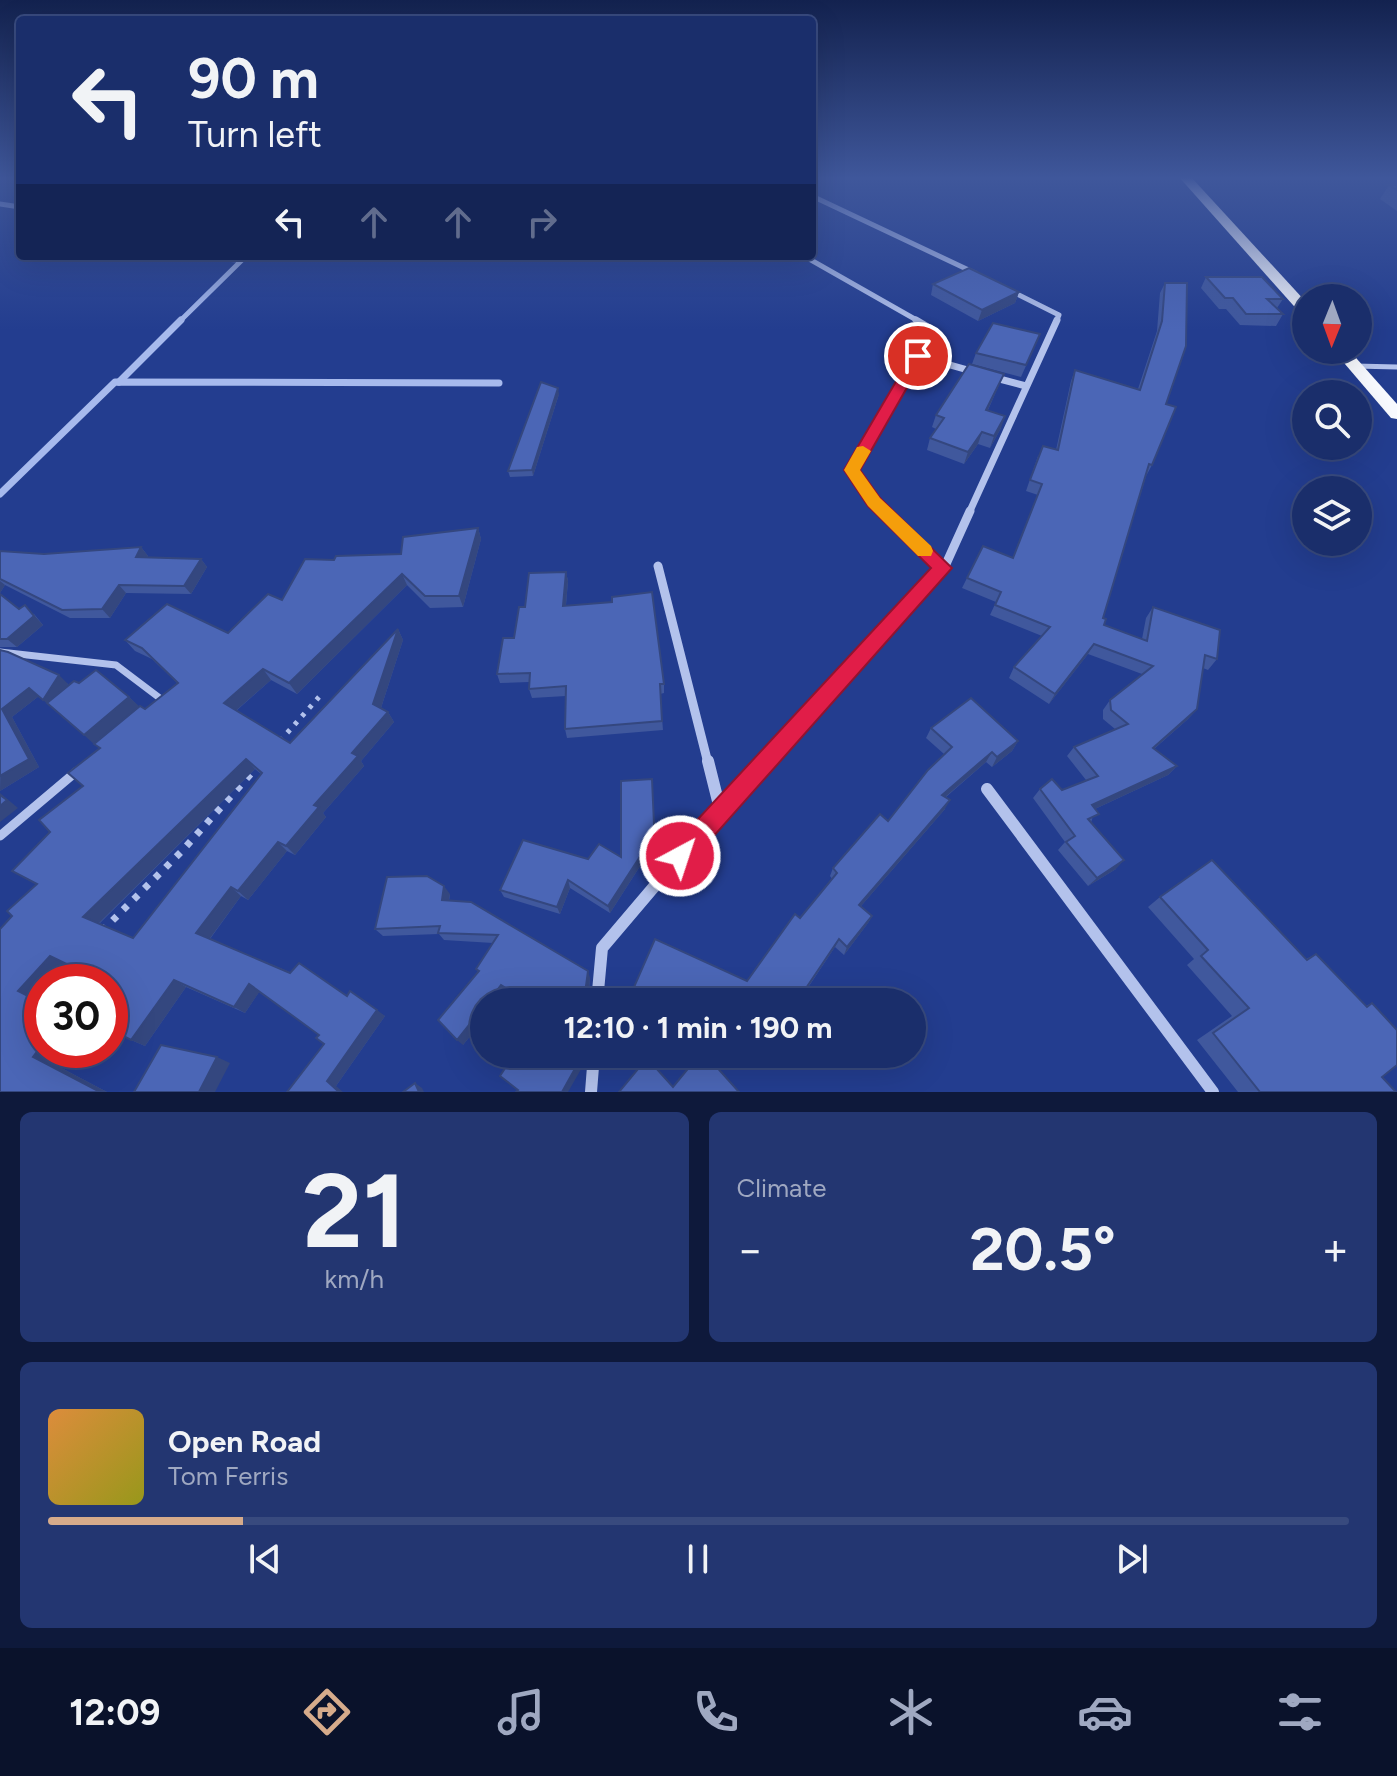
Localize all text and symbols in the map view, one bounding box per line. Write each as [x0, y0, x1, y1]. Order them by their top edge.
text: 90 m [188, 45, 319, 112]
icon: left [56, 48, 160, 152]
text: Turn left [188, 113, 322, 156]
icon: left [268, 200, 312, 244]
icon: ahead [352, 200, 396, 244]
icon: ahead [436, 200, 480, 244]
icon: right [520, 200, 564, 244]
north arrow [1292, 284, 1372, 364]
map controls [1292, 284, 1372, 556]
pin [884, 322, 952, 390]
icon: arrive [896, 334, 940, 378]
button: search [1292, 380, 1372, 460]
button: layers [1292, 476, 1372, 556]
position arrow [638, 814, 722, 898]
speed limit sign: 30 [24, 964, 128, 1068]
text: 12:10 · 1 min · 190 m [564, 1009, 832, 1046]
text: 21 [302, 1148, 406, 1273]
text: Climate [737, 1172, 826, 1204]
text: 20.5° [970, 1213, 1116, 1285]
text: − [737, 1223, 764, 1276]
text: + [1322, 1223, 1349, 1276]
text: km/h [325, 1263, 384, 1295]
text: Open Road [168, 1423, 321, 1460]
text: Tom Ferris [168, 1460, 288, 1492]
icon: previous [243, 1537, 287, 1581]
icon: pause [676, 1537, 720, 1581]
icon: next [1110, 1537, 1154, 1581]
icon: directions [299, 1684, 355, 1740]
icon: music [493, 1684, 549, 1740]
icon: phone [688, 1684, 744, 1740]
icon: climate [883, 1684, 939, 1740]
icon: car [1077, 1684, 1133, 1740]
icon: filters [1272, 1684, 1328, 1740]
text: 12:09 [69, 1691, 160, 1734]

